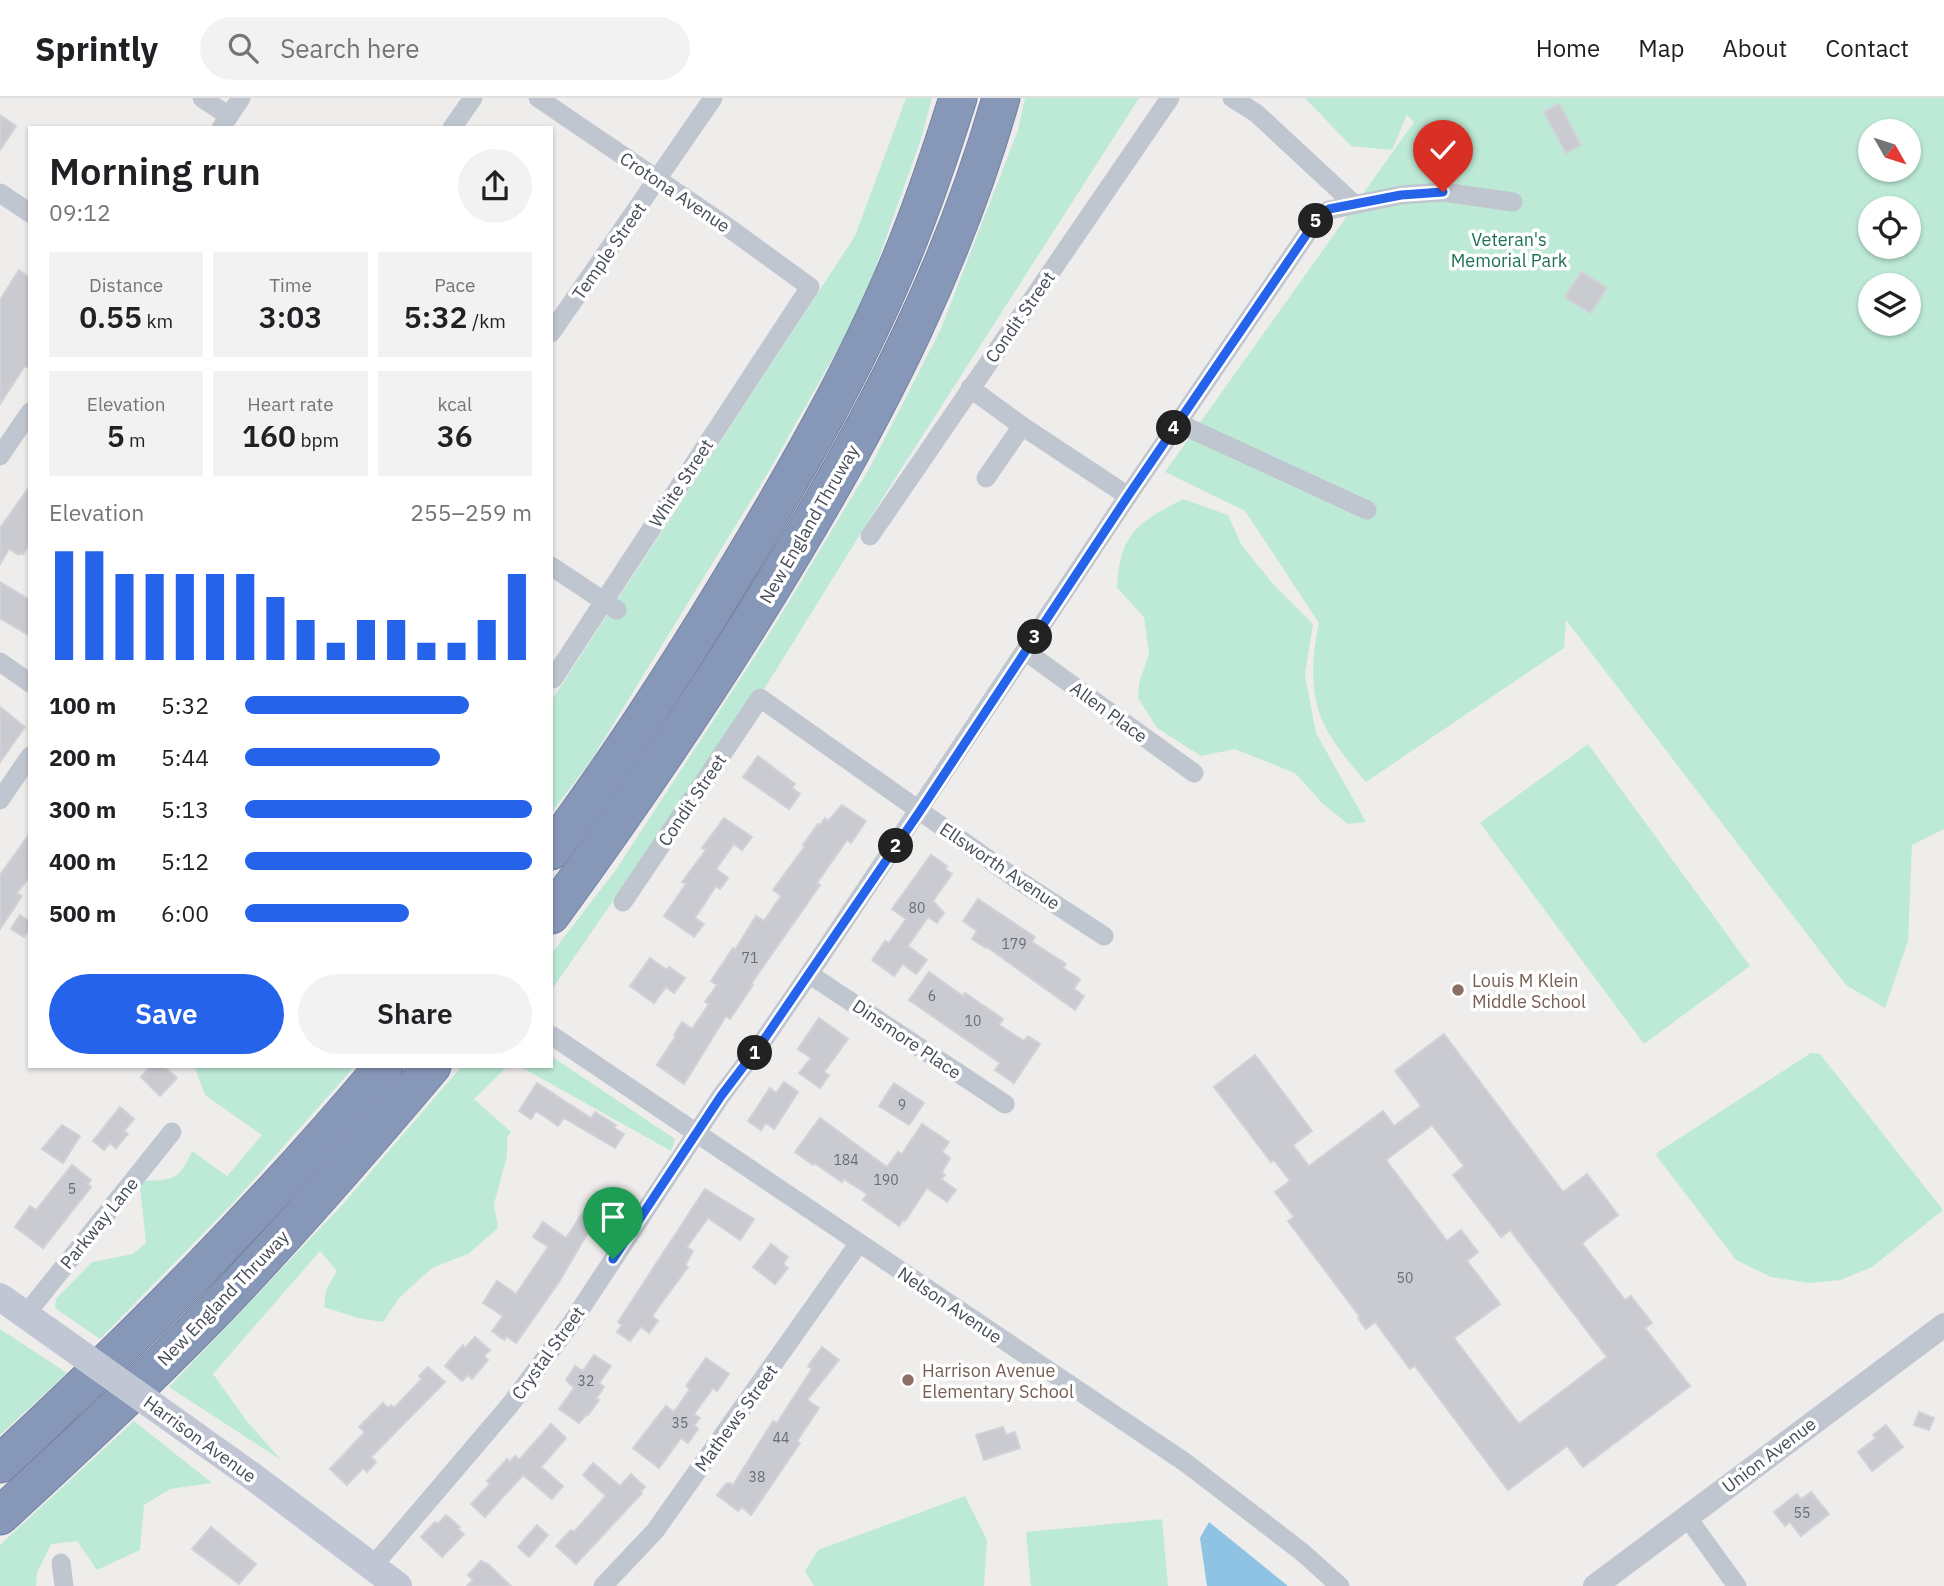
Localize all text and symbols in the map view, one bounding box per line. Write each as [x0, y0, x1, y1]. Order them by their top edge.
search box [200, 17, 690, 80]
text: Sprintly [35, 27, 158, 70]
icon: search [224, 29, 262, 67]
text: Search here [280, 31, 420, 65]
text: Home [1536, 32, 1600, 64]
text: Map [1638, 32, 1684, 64]
text: About [1722, 32, 1787, 64]
text: Contact [1825, 32, 1909, 64]
north arrow [1858, 119, 1922, 182]
map controls [1858, 119, 1921, 336]
pin [1413, 120, 1473, 192]
icon: check [1424, 131, 1462, 169]
text: Morning run [49, 146, 261, 195]
street label: Crotona Avenue [615, 147, 735, 237]
button: share [458, 149, 532, 223]
button: locate [1858, 196, 1921, 259]
text: 09:12 [49, 197, 111, 227]
street label: Temple Street [567, 198, 651, 304]
pin: 5 [1298, 204, 1334, 238]
text: 5 [1310, 208, 1321, 232]
park label: Veteran's Memorial Park [1451, 228, 1568, 272]
street label: Condit Street [980, 267, 1060, 367]
text: Distance [89, 273, 163, 297]
text: Time [269, 273, 312, 297]
text: Pace [434, 273, 476, 297]
button: layers [1858, 273, 1921, 336]
text: 0.55 [79, 297, 142, 336]
text: 3:03 [259, 297, 322, 336]
text: 5:32 [404, 297, 467, 336]
text: km [142, 309, 173, 333]
text: /km [467, 309, 506, 333]
text: Elevation [87, 392, 166, 416]
text: Heart rate [247, 392, 334, 416]
text: kcal [438, 392, 472, 416]
pin: 4 [1156, 410, 1192, 446]
text: 4 [1168, 415, 1179, 439]
text: 5 [107, 416, 125, 455]
text: 160 [242, 416, 296, 455]
text: 36 [437, 416, 473, 455]
text: m [125, 428, 146, 452]
text: bpm [296, 428, 339, 452]
street label: White Street [644, 435, 718, 531]
street label: New England Thruway [754, 440, 864, 608]
text: Elevation [49, 497, 144, 527]
text: 255–259 m [410, 497, 532, 527]
pin: 3 [1018, 620, 1052, 654]
text: 3 [1029, 624, 1040, 648]
street label: Allen Place [1066, 676, 1152, 748]
text: 100 m [49, 690, 116, 720]
text: 5:32 [161, 690, 209, 720]
text: 200 m [49, 742, 116, 772]
text: 5:44 [161, 742, 209, 772]
street label: Condit Street [653, 749, 731, 851]
text: 300 m [49, 794, 116, 824]
text: 5:13 [161, 794, 209, 824]
street label: Ellsworth Avenue [935, 817, 1065, 915]
pin: 2 [878, 828, 914, 864]
text: 2 [890, 833, 901, 857]
text: 400 m [49, 846, 116, 876]
text: 5:12 [161, 846, 209, 876]
text: 500 m [49, 898, 116, 928]
text: 6:00 [161, 898, 209, 928]
house number: 80 [909, 899, 925, 917]
house number: 179 [1001, 935, 1027, 953]
house number: 71 [742, 949, 758, 967]
place label: Louis M Klein Middle School [1472, 969, 1586, 1013]
button: Save [49, 974, 284, 1054]
button: Share [298, 974, 532, 1054]
marker: Louis M Klein Middle School [1450, 982, 1466, 998]
house number: 6 [928, 987, 936, 1005]
street label: Dinsmore Place [848, 994, 966, 1084]
house number: 10 [965, 1012, 981, 1030]
pin: 1 [738, 1035, 772, 1070]
text: 1 [749, 1040, 760, 1064]
house number: 9 [898, 1096, 906, 1114]
house number: 184 [833, 1151, 859, 1169]
house number: 190 [873, 1171, 899, 1189]
street label: Parkway Lane [55, 1172, 143, 1274]
house number: 5 [68, 1180, 76, 1198]
pin [583, 1187, 643, 1259]
icon: arrive [594, 1198, 632, 1236]
street label: New England Thruway [152, 1225, 294, 1371]
street label: Nelson Avenue [893, 1262, 1007, 1348]
house number: 50 [1397, 1269, 1413, 1287]
street label: Crystal Street [506, 1302, 590, 1404]
place label: Harrison Avenue Elementary School [922, 1359, 1074, 1403]
street label: Mathews Street [689, 1360, 783, 1476]
house number: 32 [578, 1372, 594, 1390]
marker: Harrison Avenue Elementary School [900, 1372, 916, 1388]
street label: Harrison Avenue [139, 1390, 261, 1488]
street label: Union Avenue [1718, 1412, 1821, 1498]
house number: 35 [672, 1414, 688, 1432]
house number: 44 [773, 1429, 789, 1447]
house number: 38 [749, 1468, 765, 1486]
house number: 55 [1794, 1504, 1810, 1522]

